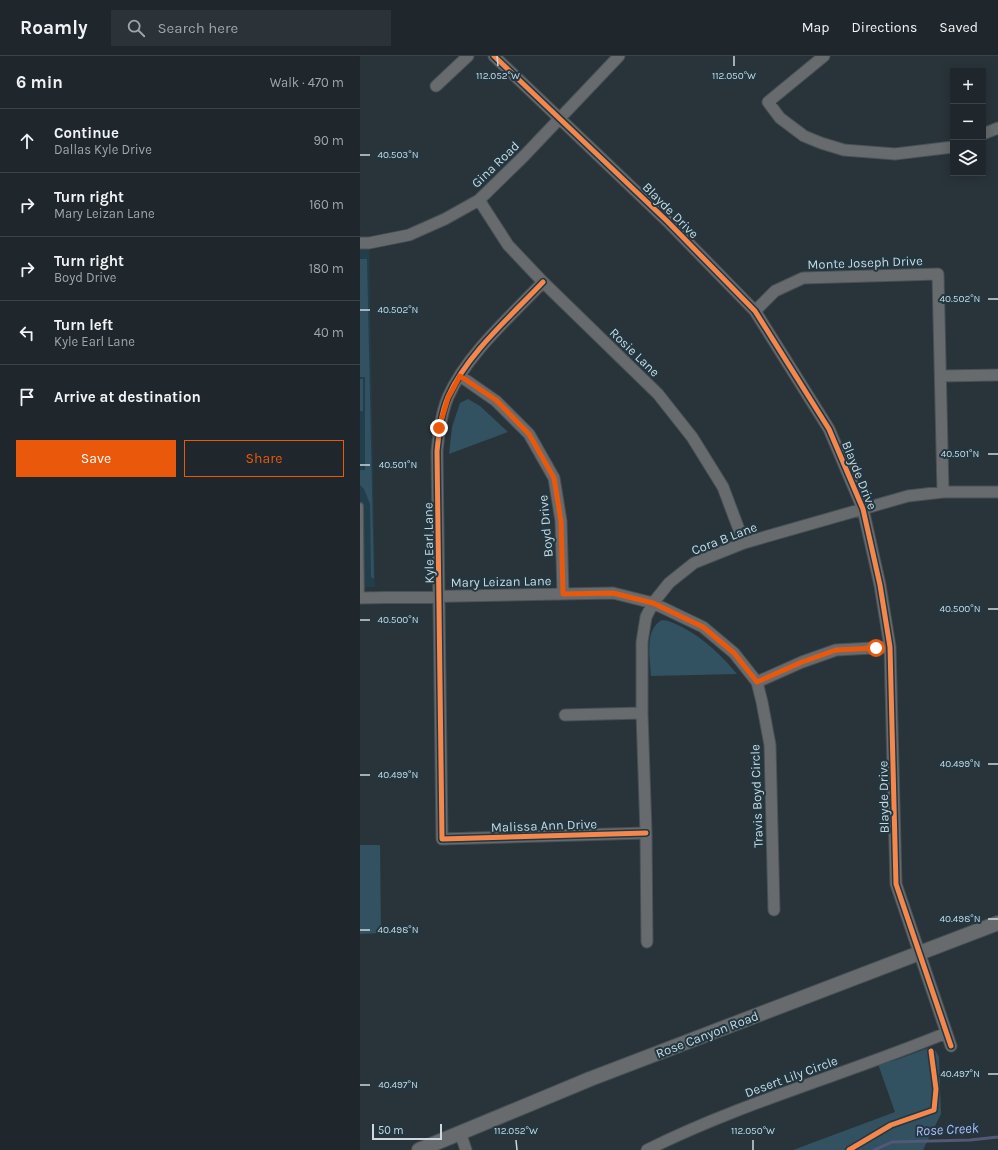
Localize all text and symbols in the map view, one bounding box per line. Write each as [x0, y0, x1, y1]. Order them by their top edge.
search box [111, 10, 391, 46]
text: Roamly [20, 17, 87, 39]
icon: search [125, 17, 147, 39]
text: Search here [157, 19, 238, 37]
text: Map [802, 19, 830, 36]
text: Directions [852, 19, 917, 36]
text: Saved [939, 19, 978, 36]
map controls [950, 68, 986, 176]
button: + [950, 68, 986, 104]
text: 112.052°W [476, 70, 520, 82]
text: 112.050°W [712, 70, 756, 82]
text: 6 min [16, 72, 63, 92]
text: Walk · 470 m [270, 75, 344, 90]
button: − [950, 104, 986, 140]
text: Continue [54, 124, 119, 142]
icon: ahead [16, 130, 38, 152]
text: 90 m [313, 133, 344, 148]
street label: Gina Road [468, 138, 522, 191]
button: layers [950, 140, 986, 176]
text: Dallas Kyle Drive [54, 142, 152, 157]
text: 40.503°N [377, 149, 419, 161]
street label: Blayde Drive [640, 179, 702, 242]
text: Turn right [54, 188, 124, 206]
icon: right [16, 194, 38, 216]
text: 160 m [309, 197, 344, 212]
text: Mary Leizan Lane [54, 206, 155, 221]
text: Turn right [54, 252, 124, 270]
street label: Monte Joseph Drive [807, 253, 923, 272]
icon: right [16, 258, 38, 280]
text: 180 m [309, 261, 344, 276]
text: Boyd Drive [54, 270, 116, 285]
text: 40.502°N [940, 293, 980, 305]
text: 40.502°N [378, 304, 418, 316]
text: Turn left [54, 316, 113, 334]
icon: left [16, 322, 38, 344]
text: 40 m [314, 325, 344, 340]
street label: Rosie Lane [607, 325, 663, 380]
text: Kyle Earl Lane [54, 334, 135, 349]
icon: arrive [16, 386, 38, 408]
text: Arrive at destination [54, 388, 201, 406]
route end [430, 419, 448, 437]
street label: Blayde Drive [839, 439, 880, 512]
button: Save [16, 440, 176, 477]
button: Share [184, 440, 344, 477]
text: 40.501°N [941, 448, 979, 460]
text: 40.501°N [379, 459, 417, 471]
street label: Boyd Drive [535, 494, 556, 558]
street label: Kyle Earl Lane [420, 502, 437, 584]
street label: Cora B Lane [689, 519, 759, 558]
street label: Mary Leizan Lane [451, 573, 552, 590]
text: 40.500°N [939, 603, 981, 615]
text: 40.500°N [377, 614, 419, 626]
route start [867, 639, 885, 657]
street label: Travis Boyd Circle [747, 744, 766, 848]
text: 40.499°N [940, 758, 980, 770]
street label: Blayde Drive [875, 760, 892, 833]
text: 40.499°N [378, 769, 418, 781]
street label: Malissa Ann Drive [491, 816, 598, 835]
text: 40.498°N [939, 913, 981, 925]
text: 40.498°N [377, 924, 419, 936]
street label: Rose Canyon Road [654, 1008, 761, 1061]
street label: Desert Lily Circle [743, 1053, 840, 1100]
text: 40.497°N [940, 1068, 980, 1080]
text: 40.497°N [378, 1079, 418, 1091]
water label: Rose Creek [915, 1119, 980, 1140]
scale bar [372, 1122, 442, 1141]
text: 50 m [378, 1124, 404, 1137]
text: 112.052°W [494, 1125, 538, 1137]
text: 112.050°W [731, 1125, 775, 1137]

